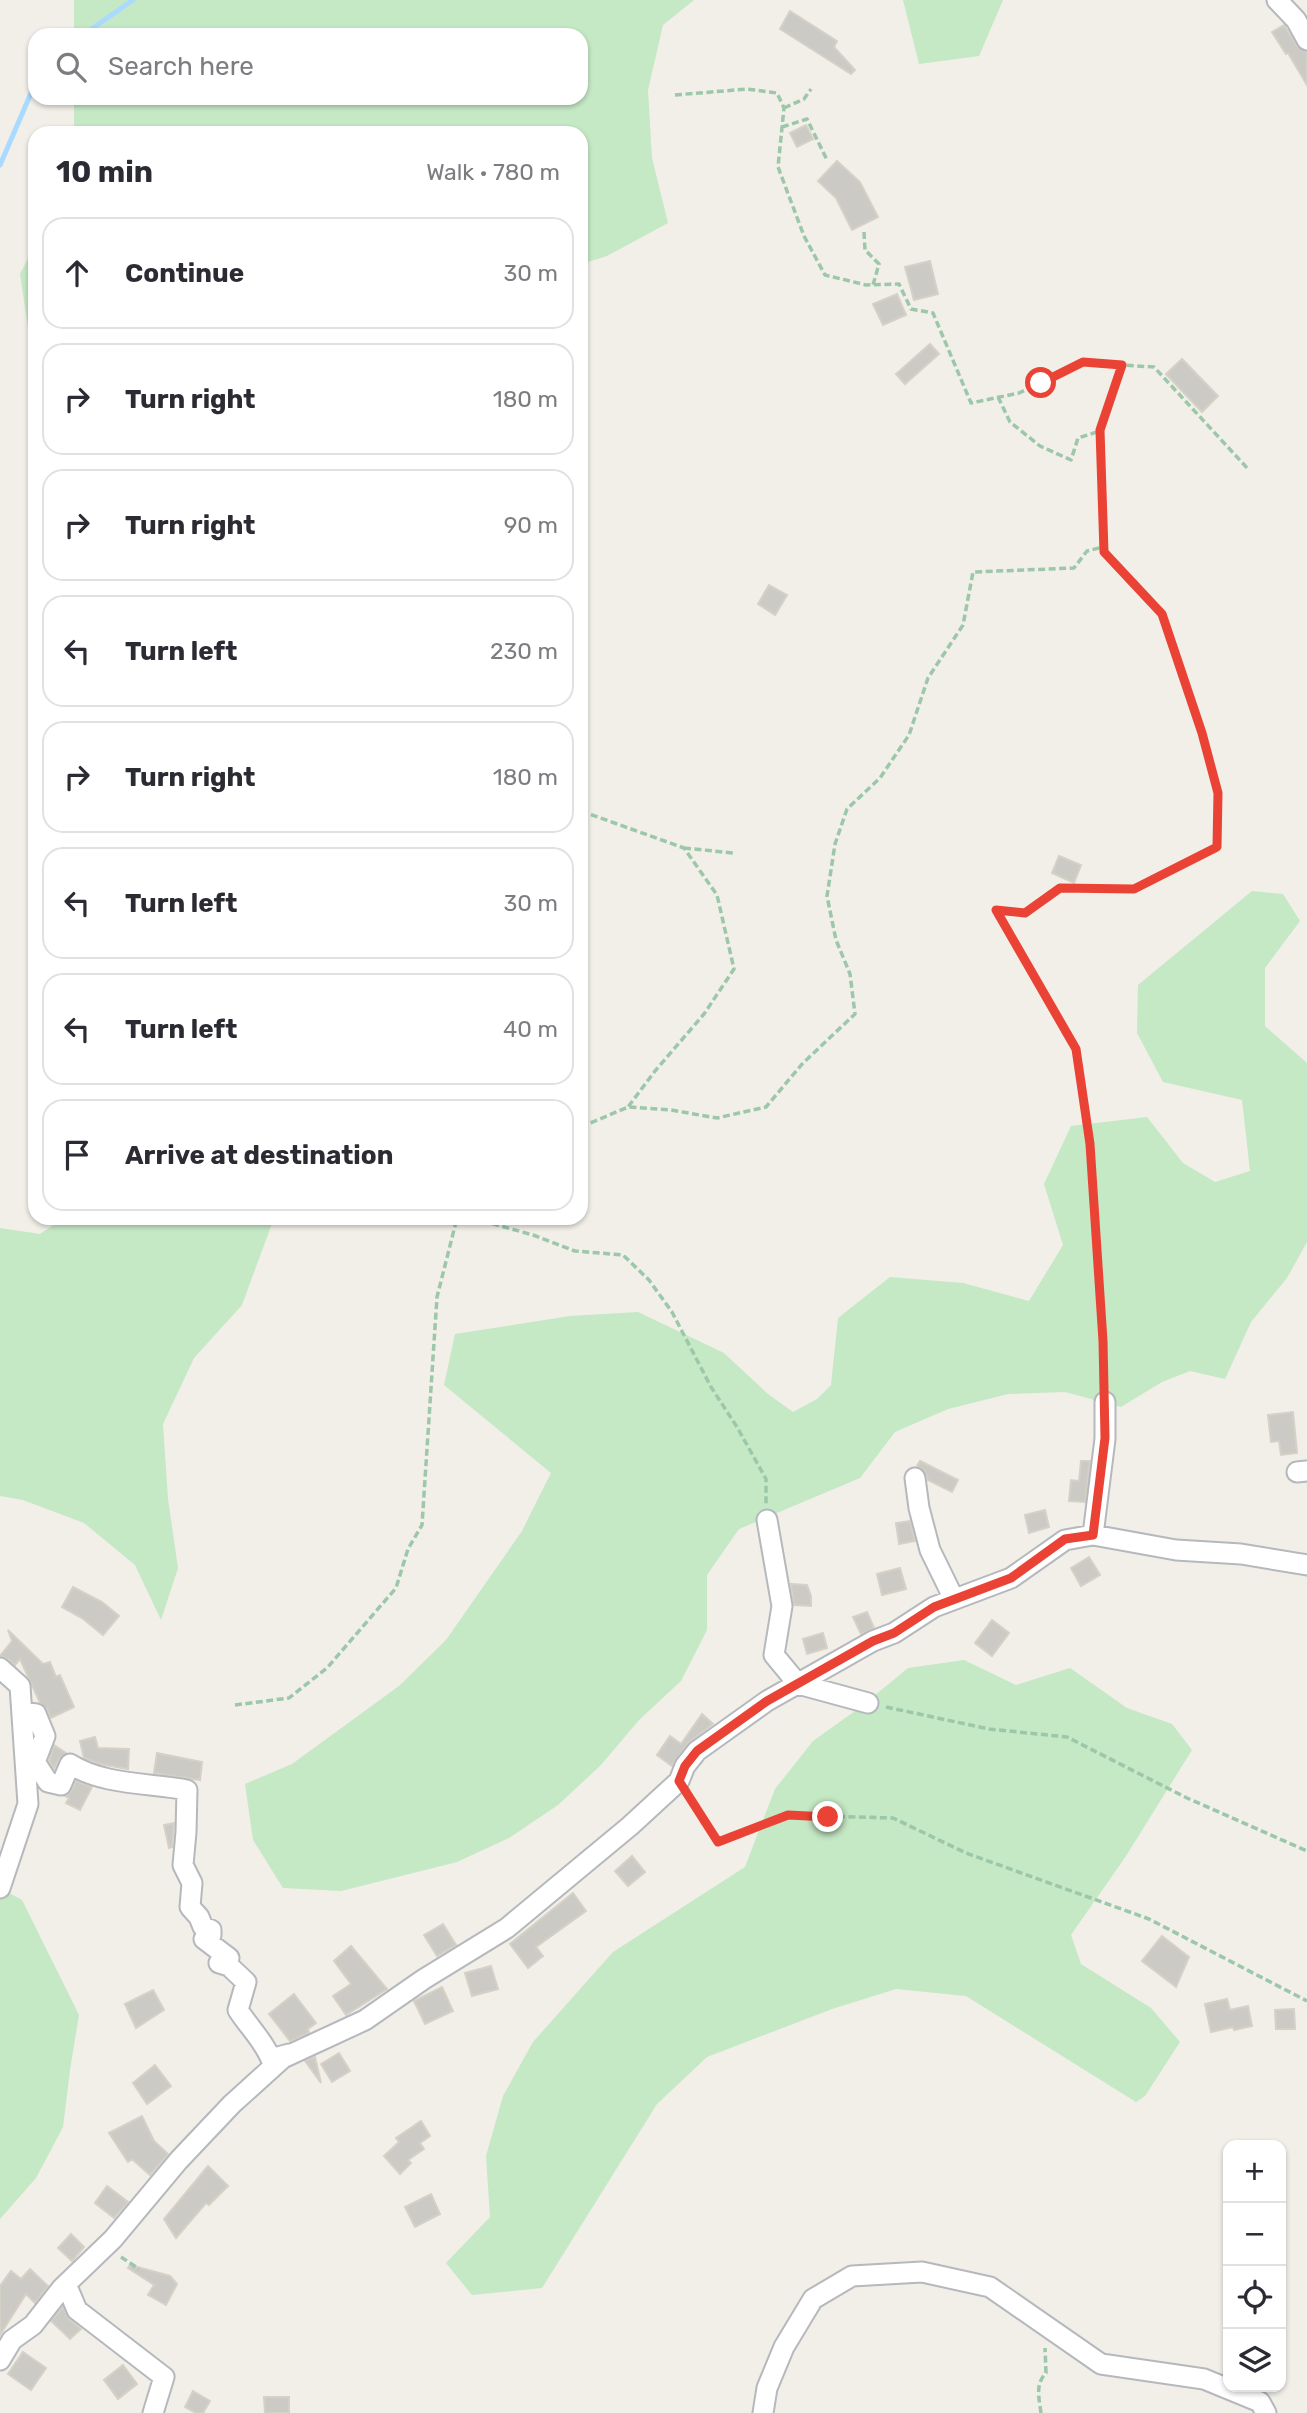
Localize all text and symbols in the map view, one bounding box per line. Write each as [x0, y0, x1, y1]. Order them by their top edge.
search box [28, 28, 588, 105]
icon: search [52, 48, 90, 86]
text: Search here [108, 51, 254, 82]
text: 10 min [56, 154, 153, 190]
text: Walk · 780 m [426, 158, 560, 186]
icon: ahead [58, 254, 96, 292]
text: Continue [125, 258, 244, 289]
text: 30 m [503, 259, 558, 287]
route start [1025, 367, 1056, 398]
icon: right [58, 380, 96, 418]
text: Turn right [125, 384, 255, 415]
text: 180 m [493, 385, 558, 413]
icon: right [58, 506, 96, 544]
text: Turn right [125, 510, 255, 541]
text: 90 m [504, 511, 558, 539]
icon: left [58, 632, 96, 670]
text: Turn left [125, 636, 237, 667]
text: 230 m [490, 637, 558, 665]
icon: right [58, 758, 96, 796]
text: Turn right [125, 762, 255, 793]
text: 180 m [493, 763, 558, 791]
icon: left [58, 884, 96, 922]
text: Turn left [125, 888, 237, 919]
text: 30 m [503, 889, 558, 917]
icon: left [58, 1010, 96, 1048]
text: Turn left [125, 1014, 237, 1045]
text: 40 m [503, 1015, 558, 1043]
icon: arrive [58, 1136, 96, 1174]
text: Arrive at destination [125, 1140, 393, 1171]
route end [812, 1801, 843, 1832]
map controls [1223, 2140, 1286, 2392]
button: + [1223, 2140, 1286, 2203]
button: − [1223, 2203, 1286, 2266]
button: locate [1223, 2266, 1286, 2329]
button: layers [1223, 2329, 1286, 2392]

